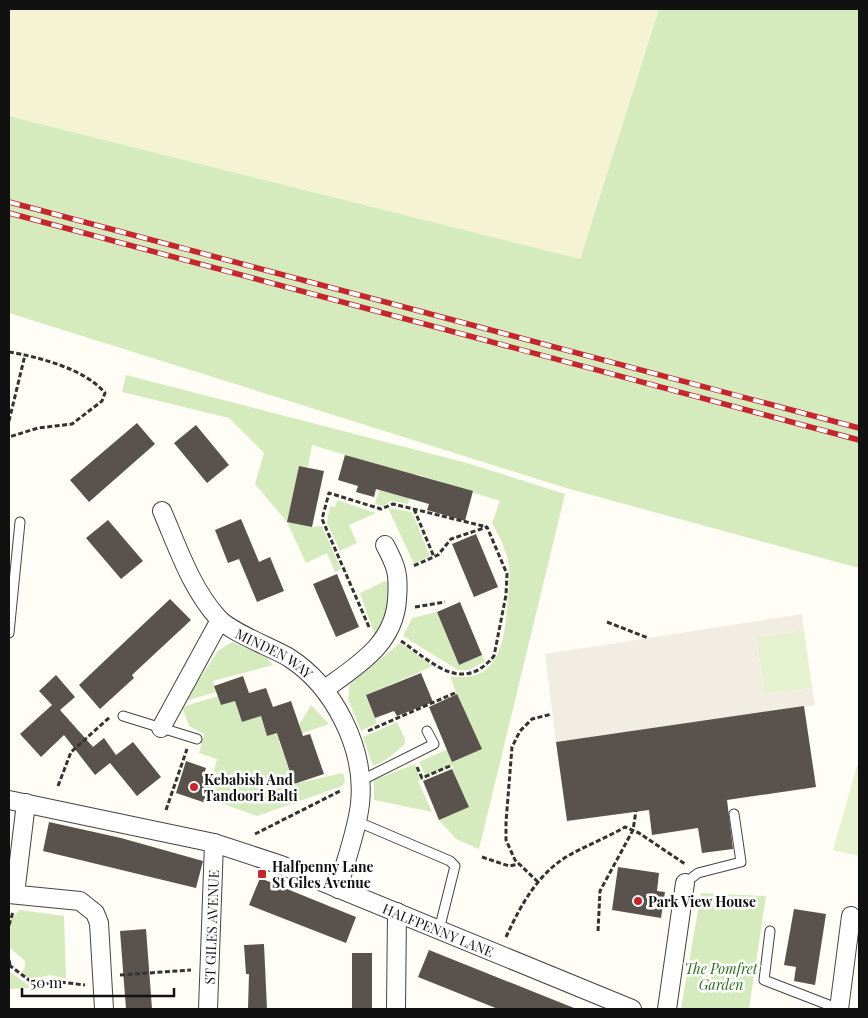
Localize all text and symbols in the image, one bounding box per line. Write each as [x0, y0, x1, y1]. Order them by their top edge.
street label: MINDEN WAY [232, 623, 318, 683]
place label: Kebabish And Tandoori Balti [204, 770, 298, 805]
marker: Kebabish And Tandoori Balti [188, 781, 200, 793]
place label: Halfpenny Lane St Giles Avenue [272, 857, 374, 892]
marker: Halfpenny Lane St Giles Avenue [256, 868, 268, 880]
street label: ST GILES AVENUE [199, 869, 223, 985]
place label: Park View House [648, 892, 756, 911]
marker: Park View House [632, 895, 644, 907]
street label: HALFPENNY LANE [380, 898, 497, 961]
park label: The Pomfret Garden [685, 959, 759, 994]
scale bar [22, 966, 175, 998]
text: 50 m [30, 972, 63, 992]

